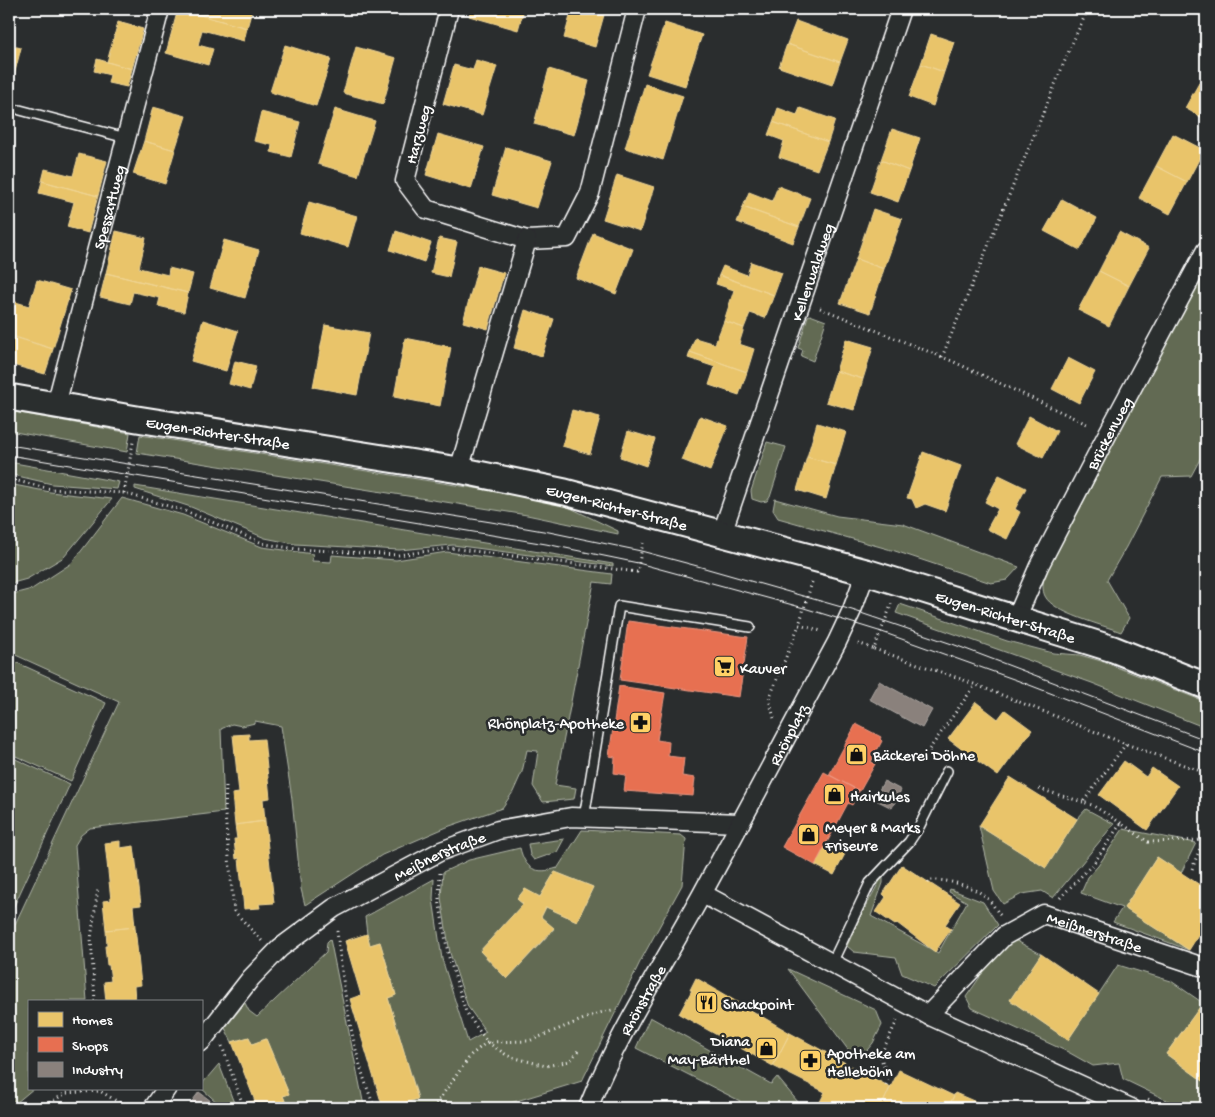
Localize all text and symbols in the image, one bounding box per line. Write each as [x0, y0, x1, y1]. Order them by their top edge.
street label: Harzweg [403, 103, 437, 167]
street label: Spessartweg [91, 164, 132, 252]
street label: Kellerwaldweg [789, 222, 840, 324]
street label: Brückenweg [1084, 395, 1138, 475]
street label: Eugen-Richter-Straße [144, 415, 292, 456]
street label: Eugen-Richter-Straße [544, 482, 690, 537]
street label: Eugen-Richter-Straße [932, 588, 1078, 650]
supermarket icon: Kauver [712, 655, 736, 679]
place label: Kauver [740, 661, 788, 680]
street label: Rhönplatz [767, 701, 815, 770]
pharmacy icon: Rhönplatz-Apotheke [628, 710, 652, 734]
place label: Rhönplatz-Apotheke [488, 716, 625, 735]
shop icon: Bäckerei Döhne [845, 742, 869, 766]
place label: Bäckerei Döhne [872, 748, 976, 767]
shop icon: Hairkules [822, 783, 846, 807]
place label: Hairkules [850, 789, 911, 808]
place label: Meyer & Marks Friseure [824, 820, 921, 857]
shop icon: Meyer & Marks Friseure [797, 823, 821, 847]
street label: Meißnerstraße [391, 829, 490, 887]
street label: Meißnerstraße [1044, 910, 1145, 959]
street label: Rhönstraße [618, 962, 673, 1040]
restaurant icon: Snackpoint [695, 991, 719, 1015]
place label: Snackpoint [723, 997, 795, 1016]
legend [28, 1000, 202, 1090]
text: Homes [72, 1012, 113, 1030]
place label: Diana May-Bärthel [667, 1034, 751, 1071]
shop icon: Diana May-Bärthel [754, 1037, 778, 1061]
text: Shops [72, 1038, 108, 1056]
place label: Apotheke am Helleböhn [827, 1046, 916, 1083]
pharmacy icon: Apotheke am Helleböhn [799, 1049, 823, 1073]
text: Industry [72, 1062, 124, 1080]

